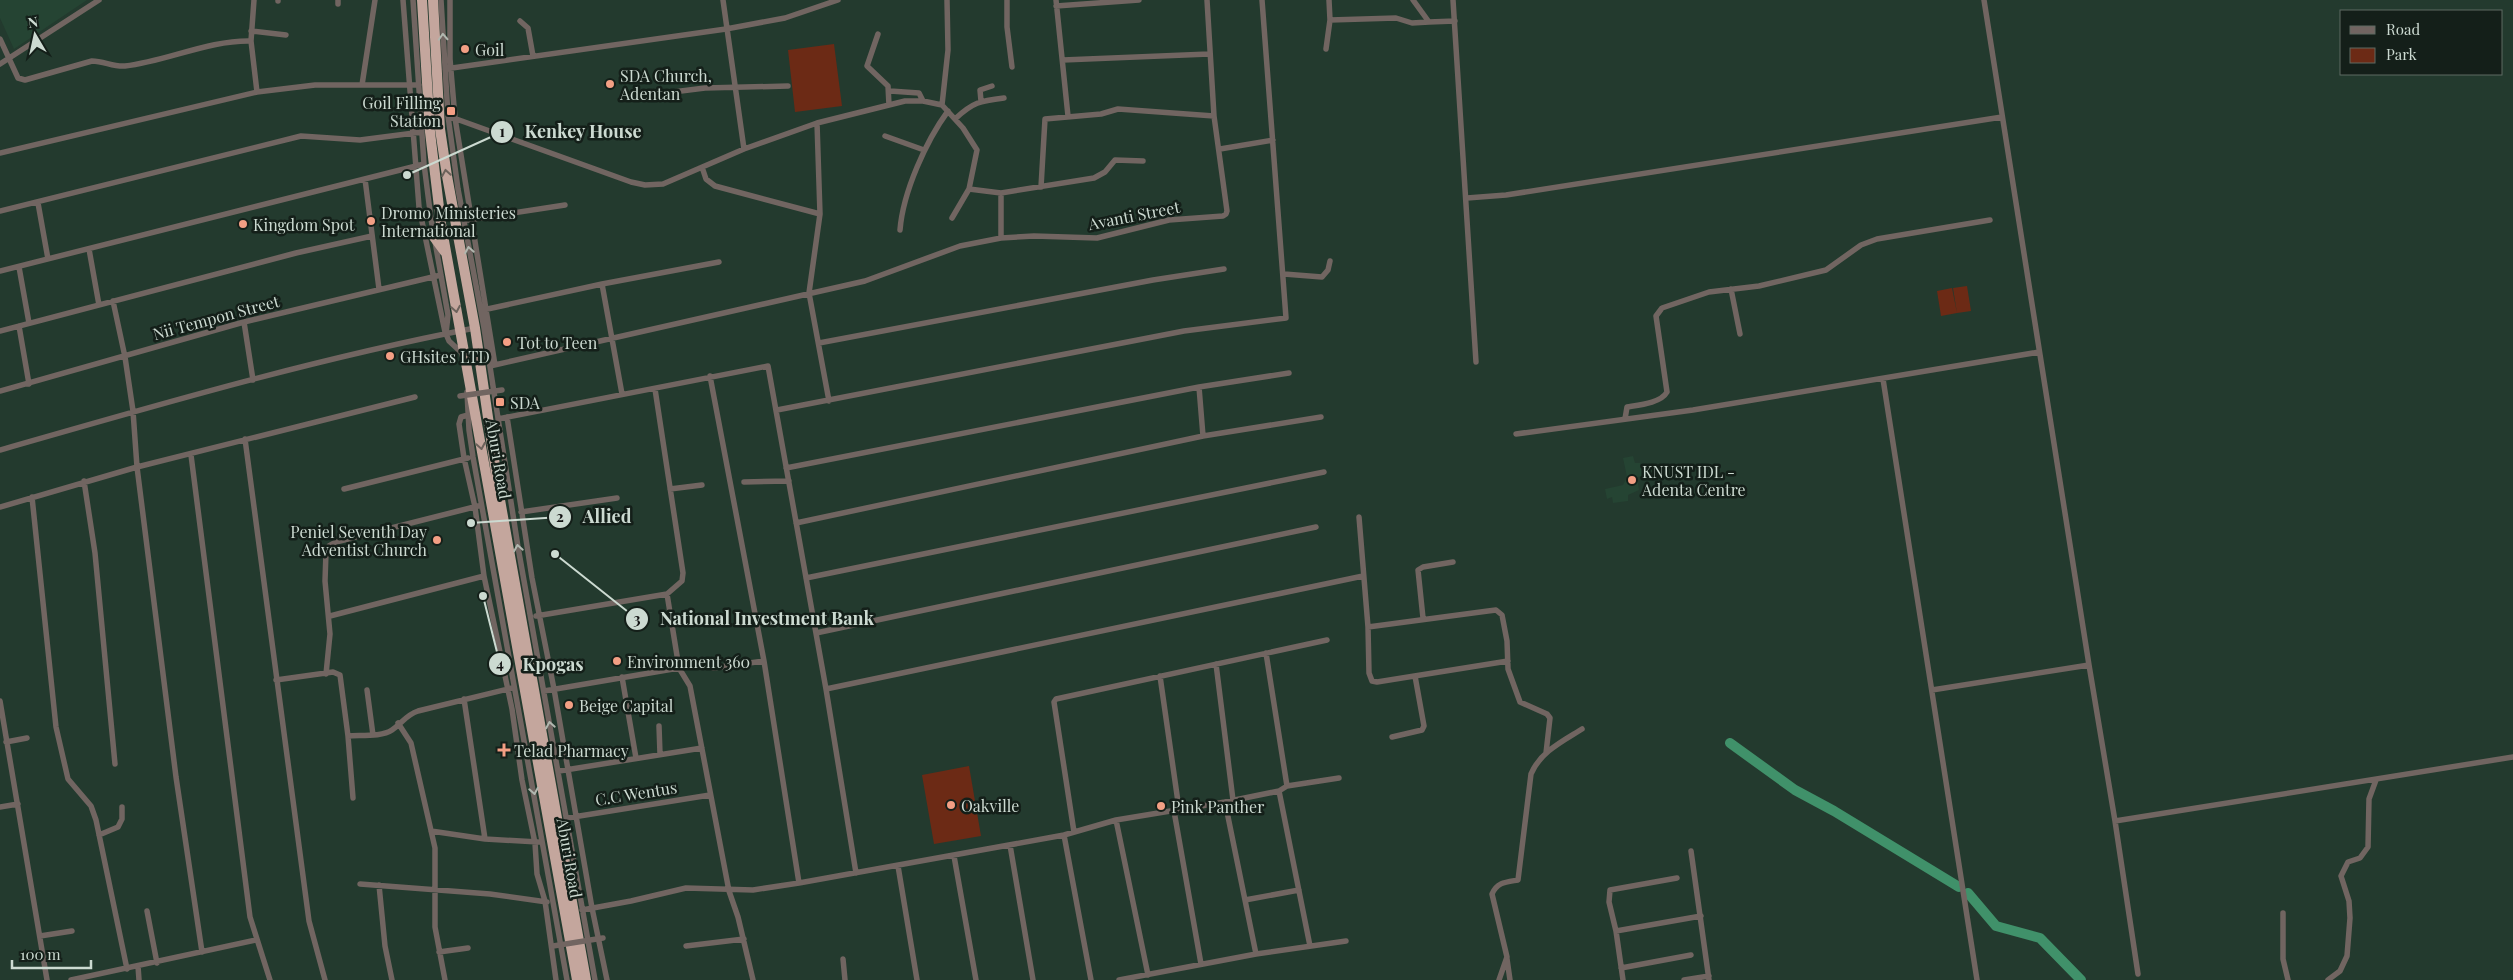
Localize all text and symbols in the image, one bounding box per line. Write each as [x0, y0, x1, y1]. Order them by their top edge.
north arrow [10, 10, 60, 60]
legend [2340, 10, 2503, 75]
text: N [26, 11, 39, 32]
text: Road [2386, 19, 2420, 39]
one-way arrow [437, 32, 448, 40]
place label: Goil [475, 39, 505, 60]
marker: Goil [459, 43, 471, 55]
text: Park [2386, 44, 2418, 64]
place label: SDA Church, Adentan [619, 65, 712, 104]
marker: SDA Church, Adentan [604, 78, 616, 90]
place label: Goil Filling Station [362, 92, 442, 131]
marker: Goil Filling Station [445, 105, 457, 117]
callout: Kenkey House [489, 115, 652, 148]
text: Kenkey House [524, 119, 642, 143]
text: 1 [499, 121, 505, 141]
one-way arrow [442, 169, 452, 178]
street label: Avanti Street [1086, 196, 1182, 234]
place label: Dromo Ministeries International [381, 202, 516, 241]
place label: Kingdom Spot [253, 214, 355, 235]
marker: Dromo Ministeries International [365, 215, 377, 227]
marker: Kingdom Spot [237, 218, 249, 230]
one-way arrow [464, 245, 474, 254]
street label: Nii Tempon Street [150, 290, 282, 344]
one-way arrow [451, 305, 461, 313]
place label: Tot to Teen [517, 332, 598, 353]
marker: Tot to Teen [501, 336, 513, 348]
place label: GHsites LTD [400, 346, 490, 367]
marker: GHsites LTD [384, 350, 396, 362]
place label: SDA [510, 392, 541, 413]
marker: SDA [494, 396, 506, 408]
street label: Aburi Road [481, 417, 516, 501]
one-way arrow [476, 442, 486, 450]
place label: KNUST IDL - Adenta Centre [1641, 461, 1746, 500]
marker: KNUST IDL - Adenta Centre [1626, 474, 1638, 486]
callout: Allied [548, 500, 642, 533]
text: Allied [582, 504, 632, 528]
text: 2 [556, 506, 564, 526]
place label: Peniel Seventh Day Adventist Church [290, 521, 428, 560]
marker: Peniel Seventh Day Adventist Church [431, 534, 443, 546]
one-way arrow [513, 544, 523, 553]
callout: National Investment Bank [624, 603, 884, 636]
text: National Investment Bank [660, 606, 875, 630]
text: 3 [633, 608, 641, 628]
callout: Kpogas [487, 648, 594, 681]
place label: Environment 360 [627, 651, 750, 672]
text: Kpogas [522, 652, 584, 676]
text: 4 [496, 653, 504, 673]
marker: Environment 360 [611, 655, 623, 667]
place label: Beige Capital [579, 695, 674, 716]
marker: Beige Capital [563, 699, 575, 711]
one-way arrow [546, 721, 556, 730]
place label: Telad Pharmacy [514, 740, 629, 761]
marker: Telad Pharmacy [498, 744, 510, 756]
street label: C.C Wentus [594, 776, 678, 810]
one-way arrow [528, 786, 538, 795]
place label: Oakville [961, 795, 1019, 816]
place label: Pink Panther [1171, 796, 1264, 817]
marker: Oakville [945, 799, 957, 811]
marker: Pink Panther [1155, 800, 1167, 812]
street label: Aburi Road [552, 816, 587, 900]
scale bar [12, 938, 91, 970]
text: 100 m [20, 944, 61, 964]

